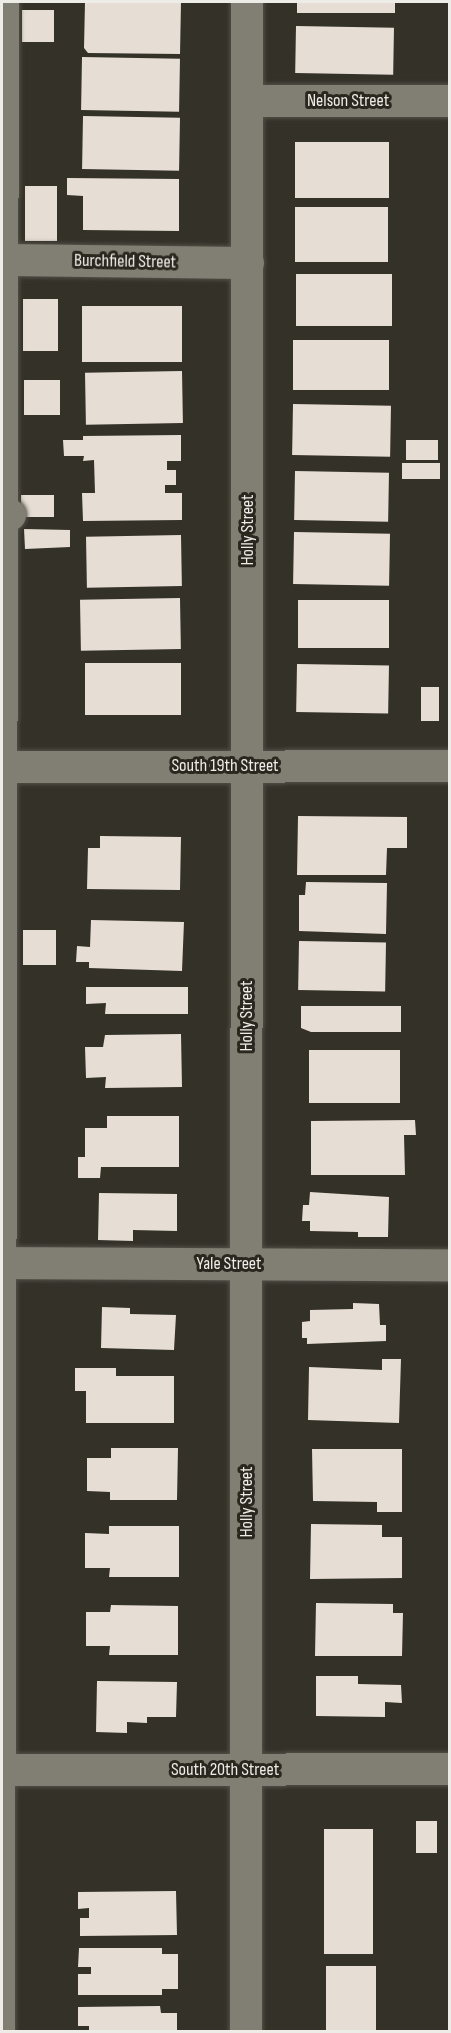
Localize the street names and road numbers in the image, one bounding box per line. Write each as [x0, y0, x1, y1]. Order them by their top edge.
street label: Nelson Street [307, 90, 389, 112]
street label: Burchfield Street [74, 250, 176, 274]
street label: Holly Street [237, 494, 259, 566]
street label: South 19th Street [171, 755, 279, 777]
street label: Holly Street [236, 980, 258, 1052]
street label: Yale Street [196, 1253, 262, 1275]
street label: Holly Street [236, 1466, 258, 1538]
street label: South 20th Street [171, 1759, 279, 1781]

